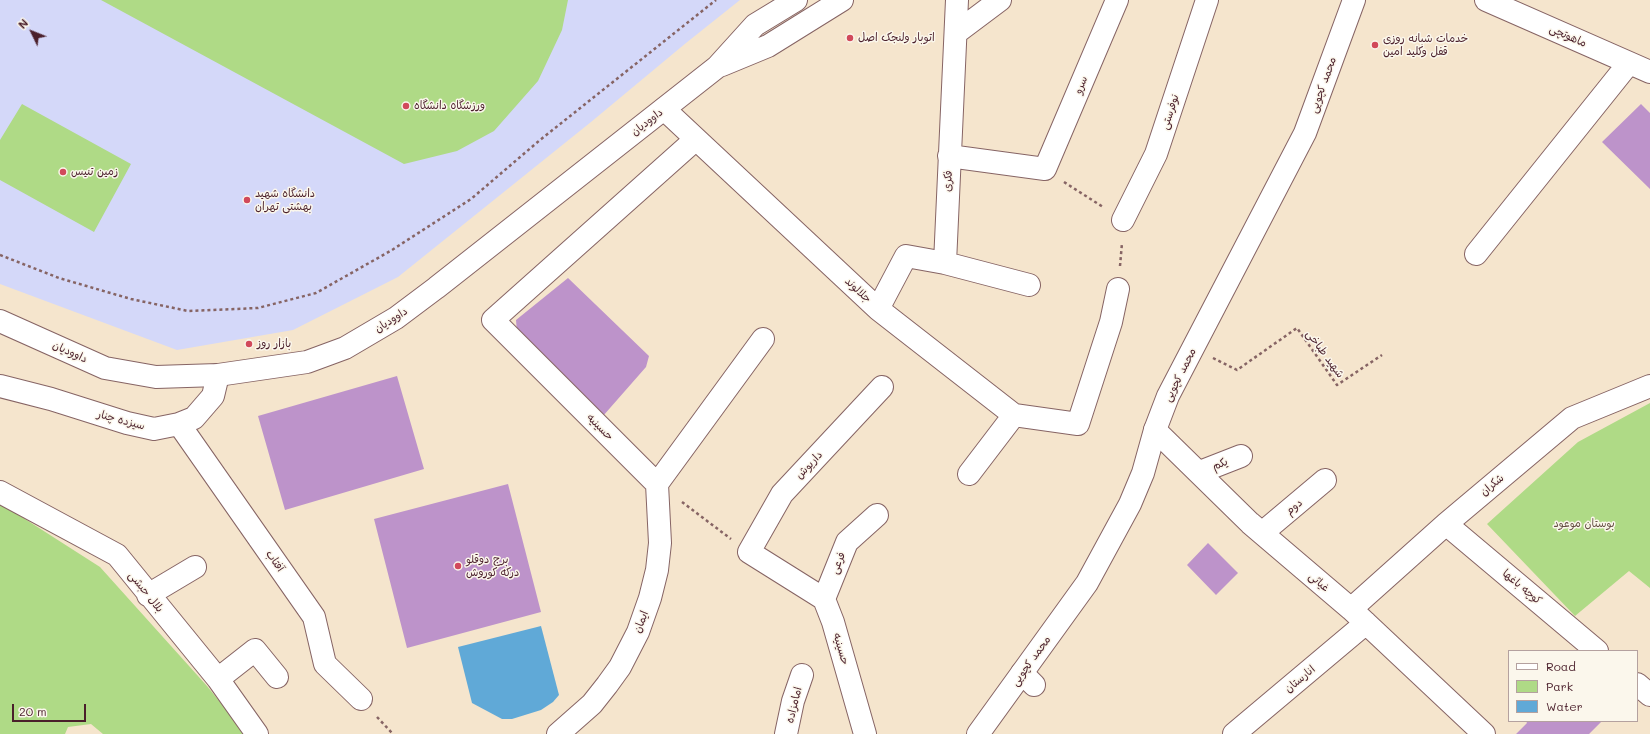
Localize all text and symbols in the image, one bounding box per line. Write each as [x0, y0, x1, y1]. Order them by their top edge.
north arrow [12, 12, 52, 52]
text: N [15, 15, 31, 32]
street label: ماهوتچی [1547, 22, 1589, 50]
place label: اتوبار ولنجک اصل [858, 31, 935, 45]
place label: خدمات شبانه روزی قفل وکلید امین [1383, 32, 1468, 58]
marker: اتوبار ولنجک اصل [845, 33, 855, 43]
marker: خدمات شبانه روزی قفل وکلید امین [1370, 40, 1380, 50]
street label: محمد کچویی [1307, 55, 1339, 115]
street label: سرو [1071, 74, 1091, 96]
street label: نوفرستی [1158, 93, 1182, 131]
place label: ورزشگاه دانشگاه [414, 99, 485, 113]
marker: ورزشگاه دانشگاه [401, 101, 411, 111]
street label: داوودیان [628, 105, 666, 139]
place label: زمین تنیس [71, 165, 118, 179]
marker: زمین تنیس [58, 167, 68, 177]
street label: فکری [941, 170, 955, 192]
place label: دانشگاه شهید بهشتی تهران [255, 187, 315, 213]
marker: دانشگاه شهید بهشتی تهران [242, 195, 252, 205]
street label: جلالوند [842, 274, 874, 306]
street label: داوودیان [372, 304, 410, 336]
street label: شهید طباخی [1303, 328, 1347, 380]
place label: بازار روز [257, 337, 291, 351]
street label: داوودیان [51, 338, 89, 366]
marker: بازار روز [244, 339, 254, 349]
street label: محمد کچویی [1161, 346, 1199, 404]
street label: سیزده چنار [96, 407, 146, 433]
street label: حسینیه [584, 411, 616, 443]
street label: داریوش [793, 448, 825, 482]
street label: یکم [1210, 455, 1230, 473]
street label: شکران [1477, 471, 1507, 499]
street label: دوم [1283, 496, 1305, 518]
park label: بوستان موعود [1553, 517, 1615, 531]
street label: آفتاب [263, 548, 287, 574]
street label: فرعی [828, 550, 848, 576]
place label: برج دوقلو درکه کوروش [466, 553, 519, 579]
marker: برج دوقلو درکه کوروش [453, 561, 463, 571]
street label: کوچه باغها [1500, 567, 1544, 607]
street label: بلال حبشی [126, 569, 166, 615]
street label: غیاثی [1306, 570, 1332, 594]
street label: ایمان [631, 609, 651, 635]
street label: حسینیه [830, 632, 852, 666]
street label: محمد کچویی [1008, 633, 1054, 689]
legend [1508, 650, 1638, 722]
text: Road [1546, 658, 1576, 674]
street label: انارستان [1282, 663, 1318, 695]
text: Park [1546, 678, 1573, 694]
street label: امامزاده [783, 686, 805, 724]
scale bar [14, 696, 88, 722]
text: Water [1546, 698, 1583, 714]
text: 20 m [19, 703, 47, 719]

